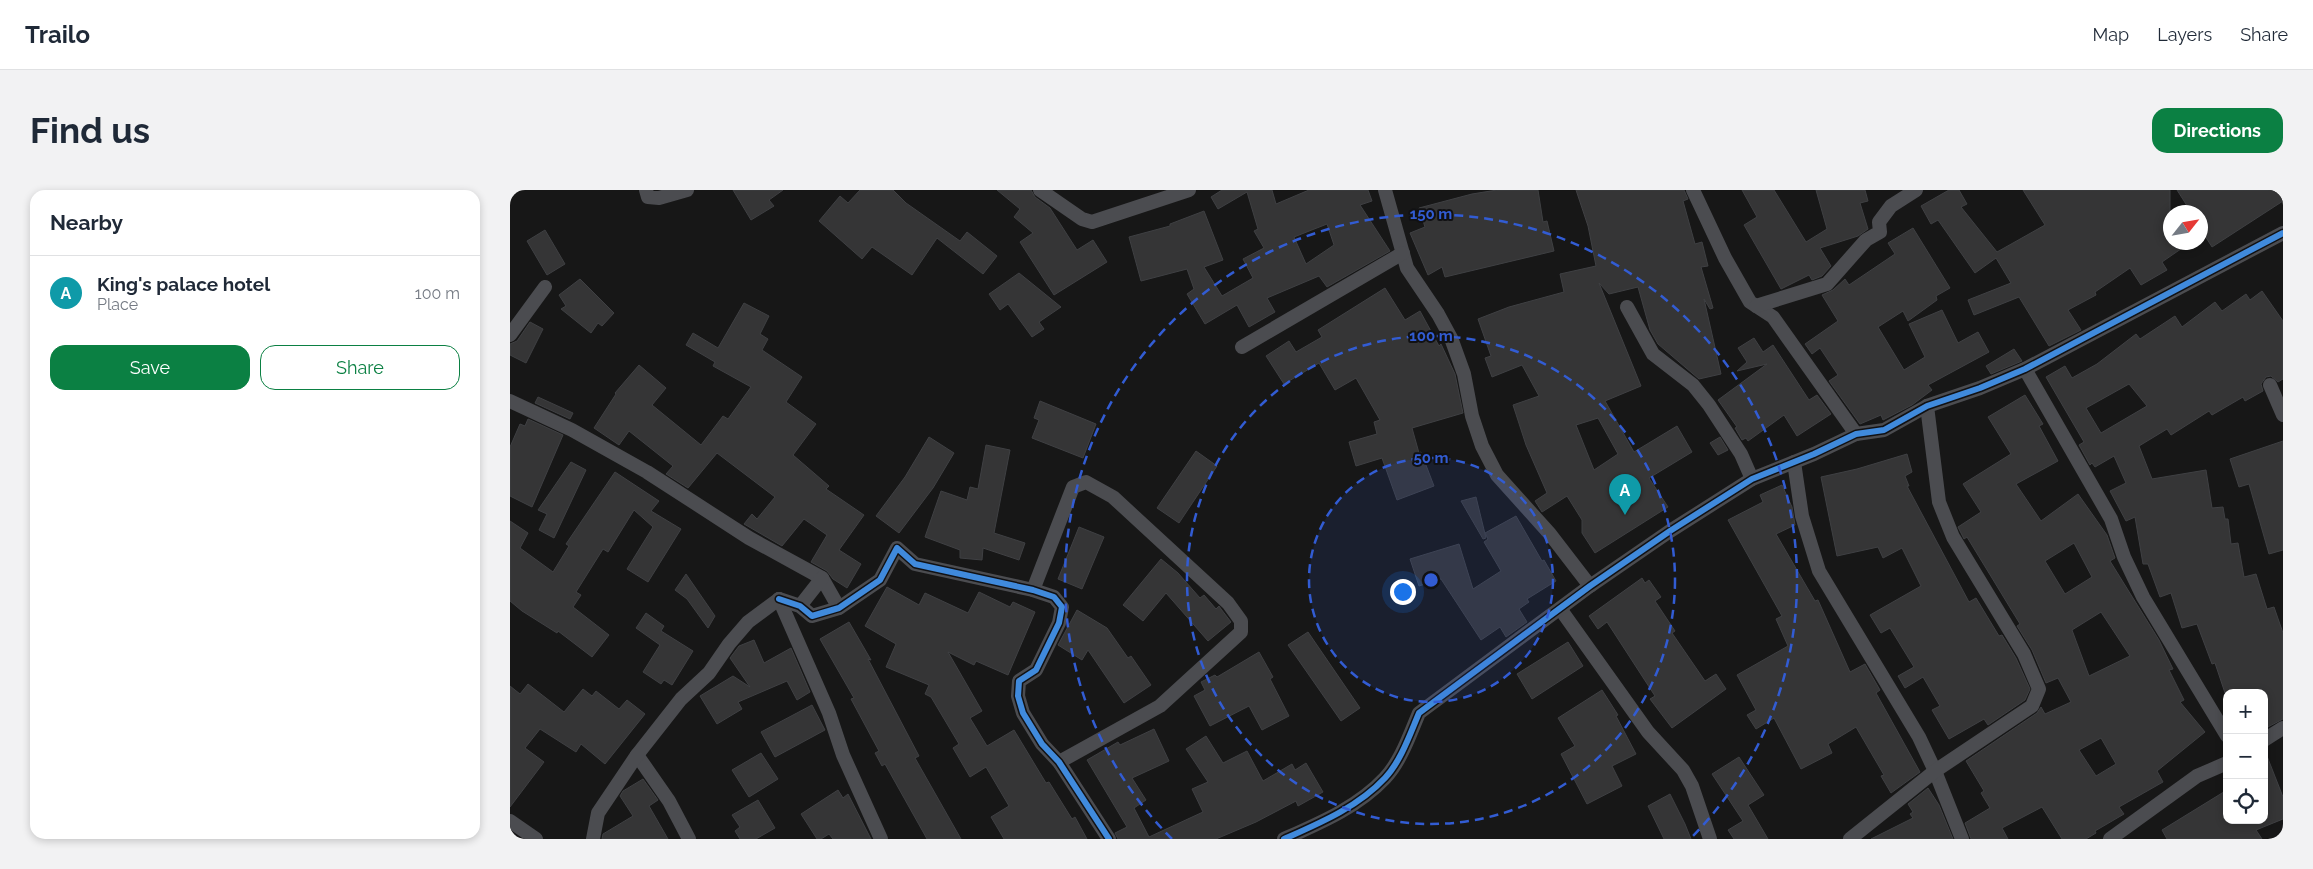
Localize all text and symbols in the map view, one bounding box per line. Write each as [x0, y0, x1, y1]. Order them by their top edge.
text: Trailo [25, 20, 90, 49]
text: Map [2093, 24, 2129, 45]
text: Layers [2157, 24, 2212, 45]
text: Share [2240, 24, 2288, 45]
button: Directions [2152, 108, 2283, 153]
text: Find us [30, 110, 150, 151]
text: 150 m [1410, 205, 1452, 223]
north arrow [2163, 205, 2208, 250]
text: Nearby [50, 210, 123, 235]
text: King's palace hotel [97, 273, 270, 295]
text: A [61, 284, 71, 303]
text: 100 m [415, 284, 460, 303]
text: Place [97, 295, 138, 314]
text: 100 m [1409, 327, 1453, 345]
button: Save [50, 345, 250, 390]
button: Share [260, 345, 460, 390]
text: 50 m [1413, 449, 1449, 467]
pin: A [1609, 474, 1641, 515]
centre of rings [1422, 571, 1440, 589]
your location [1390, 579, 1416, 605]
map controls [2223, 689, 2268, 824]
button: + [2223, 689, 2268, 734]
button: − [2223, 734, 2268, 779]
button: locate [2223, 779, 2268, 824]

